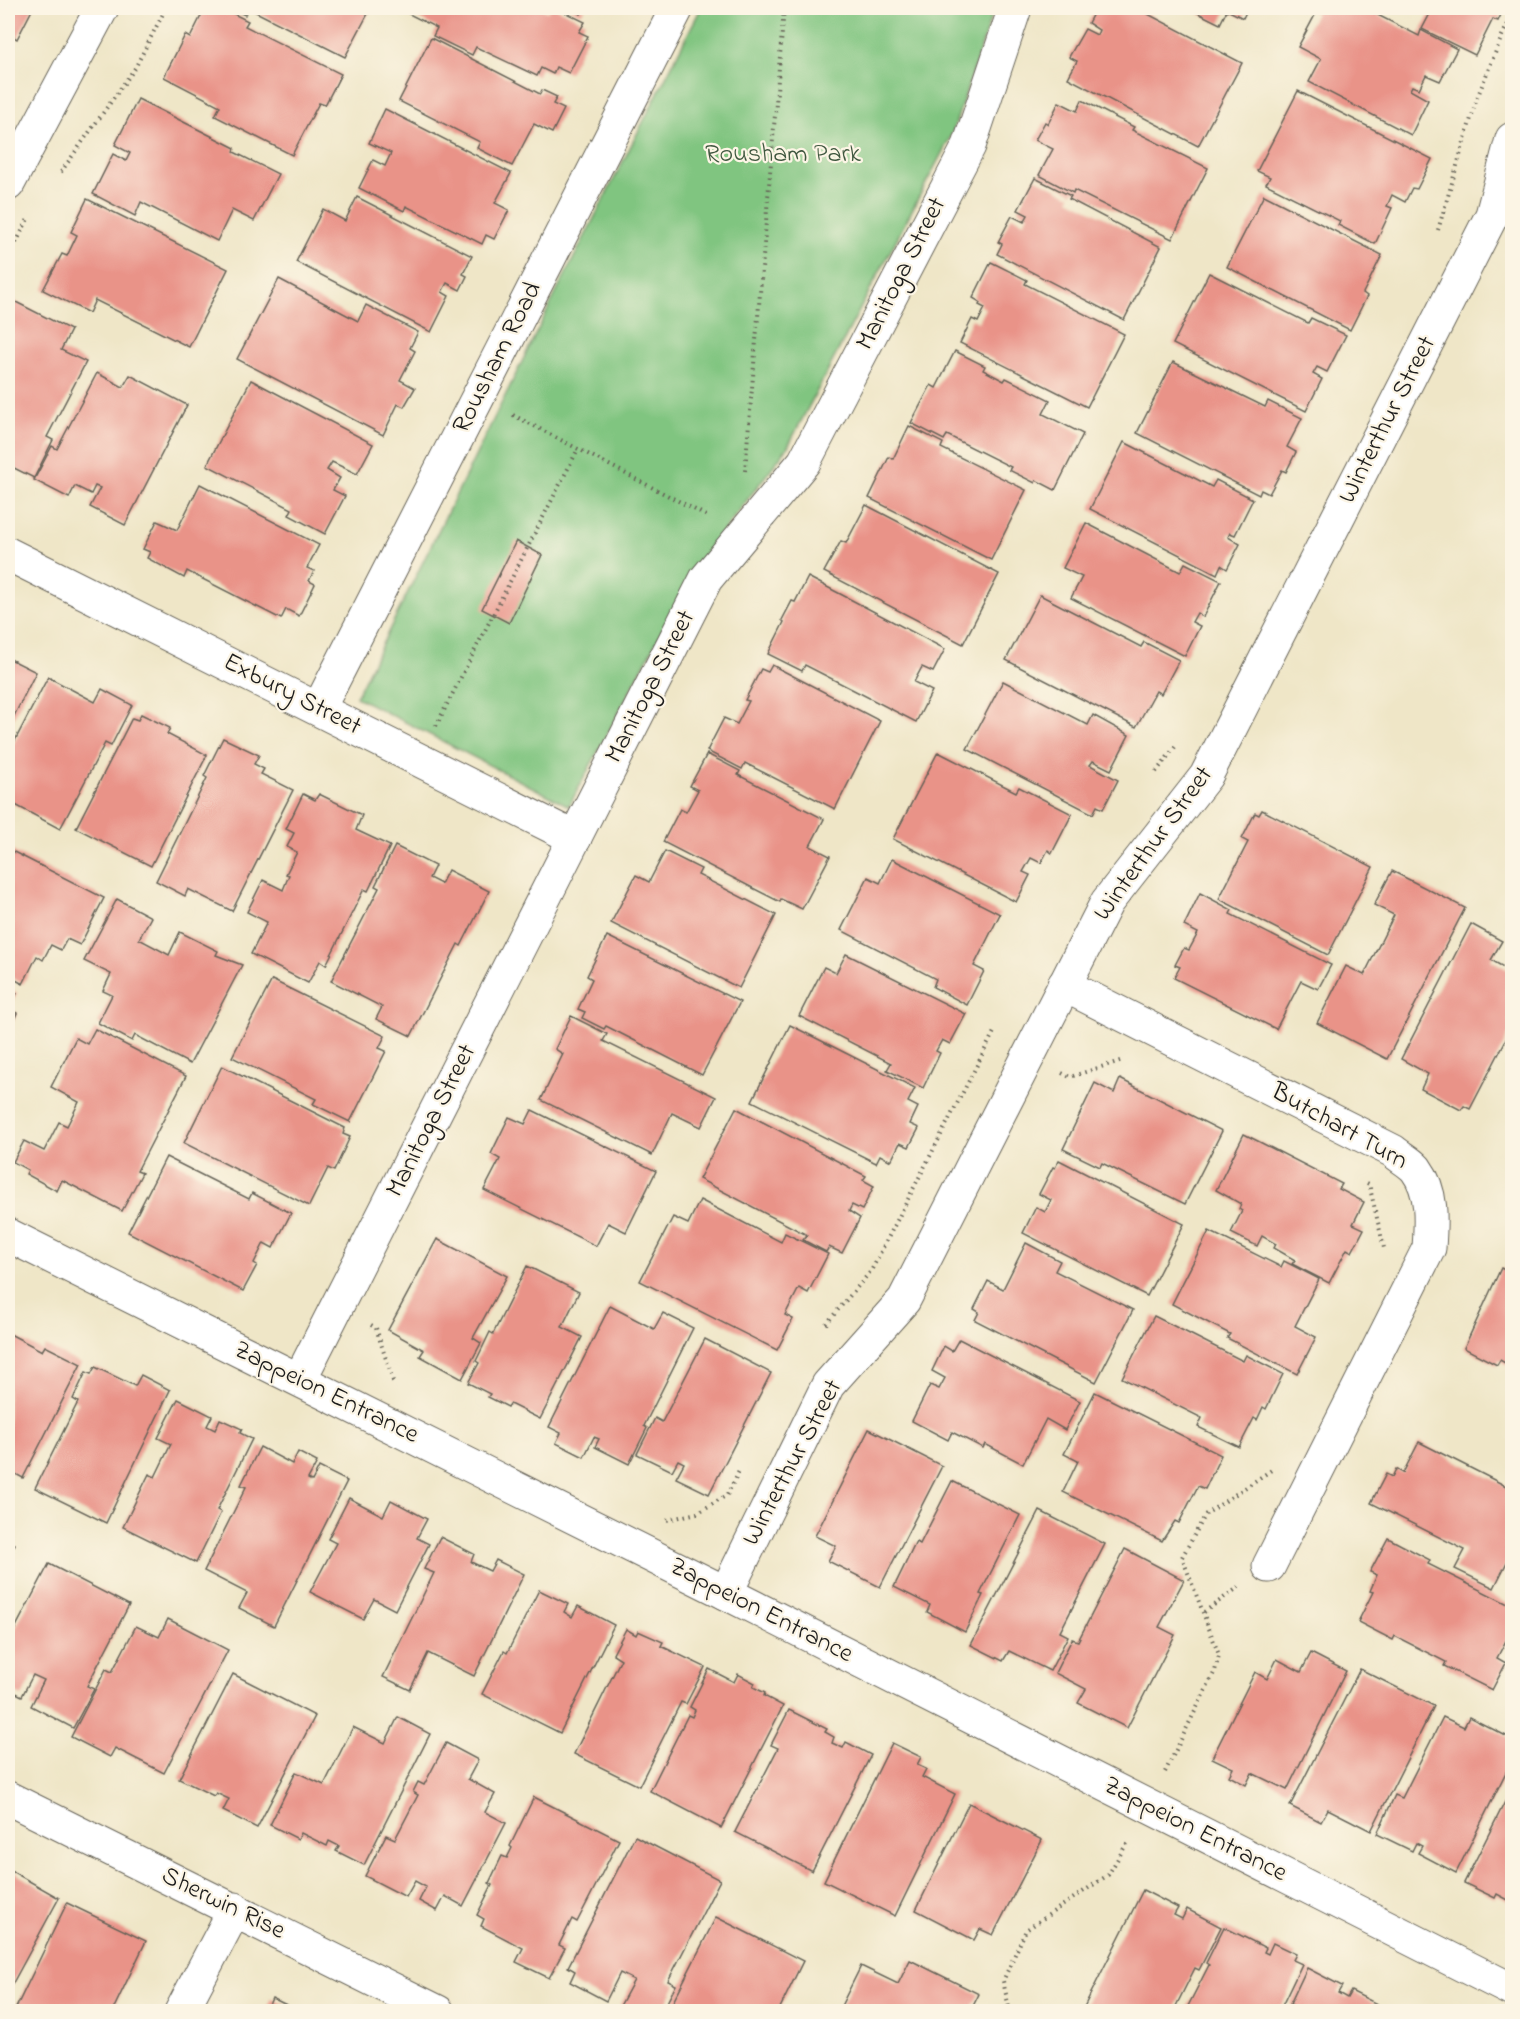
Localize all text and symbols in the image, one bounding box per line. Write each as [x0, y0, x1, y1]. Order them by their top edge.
park label: Rousham Park [705, 136, 862, 174]
street label: Manitoga Street [847, 191, 957, 357]
street label: Rousham Road [443, 275, 553, 440]
street label: Winterthur Street [1329, 329, 1447, 510]
street label: Manitoga Street [596, 604, 706, 770]
street label: Exbury Street [216, 644, 368, 746]
street label: Winterthur Street [1085, 758, 1223, 929]
street label: Manitoga Street [377, 1038, 487, 1204]
street label: Butchart Turn [1263, 1073, 1414, 1180]
street label: Zappeion Entrance [227, 1332, 425, 1454]
street label: Winterthur Street [733, 1373, 853, 1553]
street label: Zappeion Entrance [663, 1548, 860, 1674]
street label: Zappeion Entrance [1097, 1767, 1294, 1893]
street label: Sherwin Rise [155, 1858, 292, 1951]

